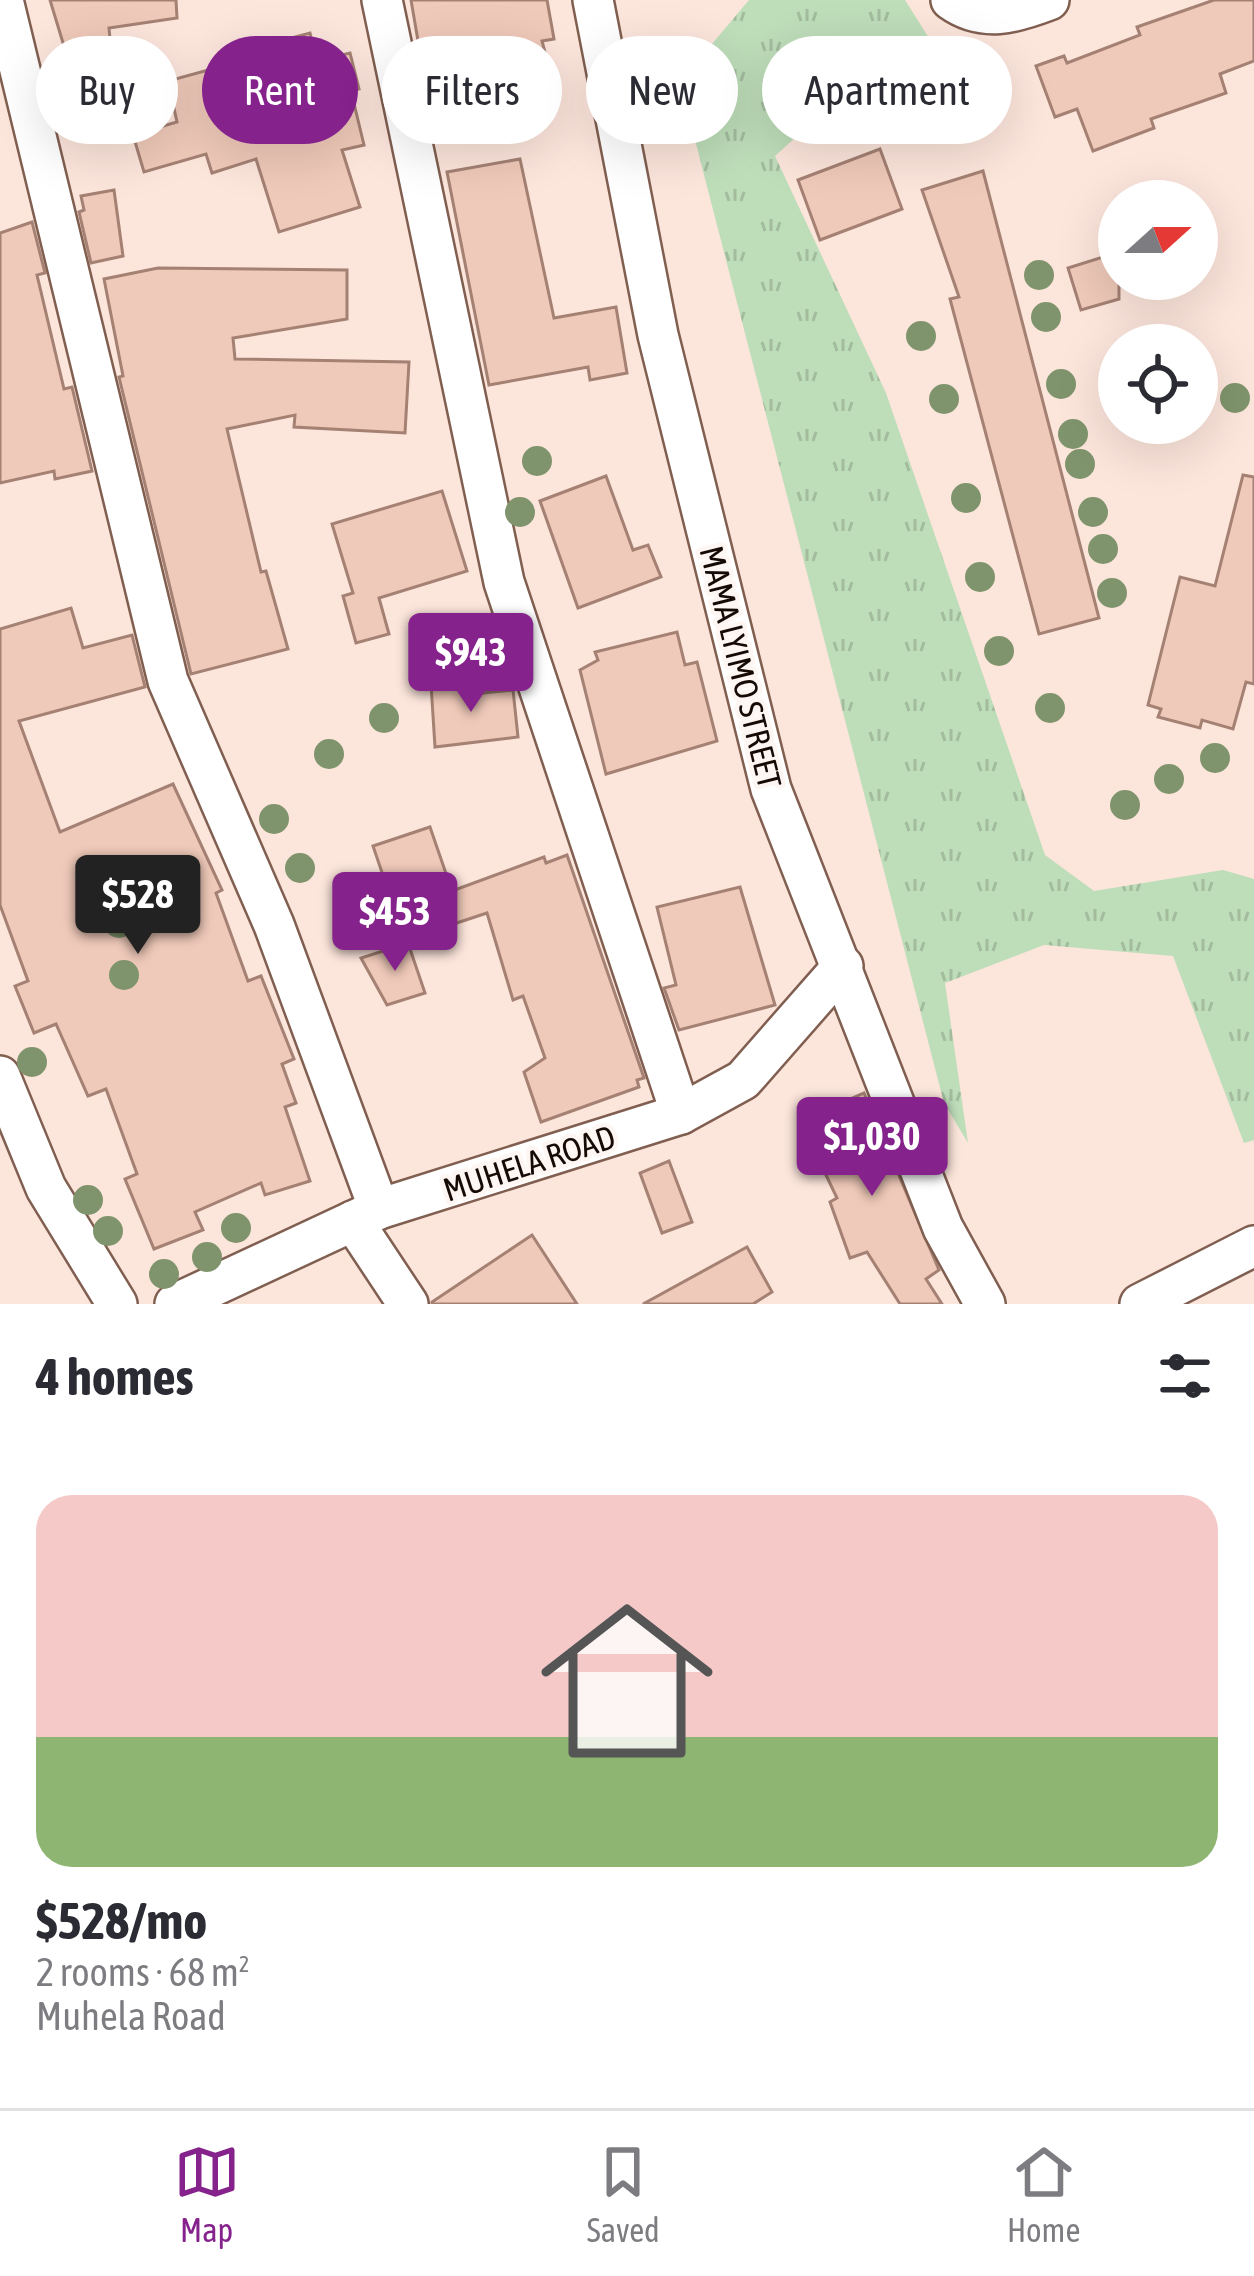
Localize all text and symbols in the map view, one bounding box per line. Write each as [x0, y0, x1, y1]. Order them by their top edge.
chip: Buy [36, 36, 178, 144]
chip: Rent [202, 36, 358, 144]
chip: Filters [382, 36, 562, 144]
chip: New [586, 36, 738, 144]
chip: Apartment [762, 36, 1012, 144]
north arrow [1098, 180, 1218, 300]
map controls [1098, 180, 1218, 444]
button: locate [1098, 324, 1218, 444]
street label: MAMA LYIMO STREET [693, 542, 790, 792]
pin: $943 [400, 613, 542, 715]
text: $943 [435, 630, 507, 674]
pin: $528 [67, 855, 209, 957]
text: $528 [102, 872, 174, 916]
pin: $453 [324, 872, 466, 974]
text: $453 [359, 889, 431, 933]
pin: $1,030 [774, 1097, 970, 1199]
text: $1,030 [824, 1114, 920, 1158]
street label: MUHELA ROAD [438, 1117, 620, 1209]
icon: filters [1152, 1343, 1218, 1409]
text: 4 homes [36, 1347, 194, 1406]
icon: home [519, 1573, 735, 1789]
text: $528/mo [36, 1891, 207, 1950]
text: 2 rooms · 68 m² [36, 1950, 250, 1994]
text: Muhela Road [36, 1994, 226, 2038]
tab: Map [174, 2139, 240, 2249]
tab: Saved [587, 2139, 660, 2249]
tab: Home [1007, 2139, 1080, 2249]

